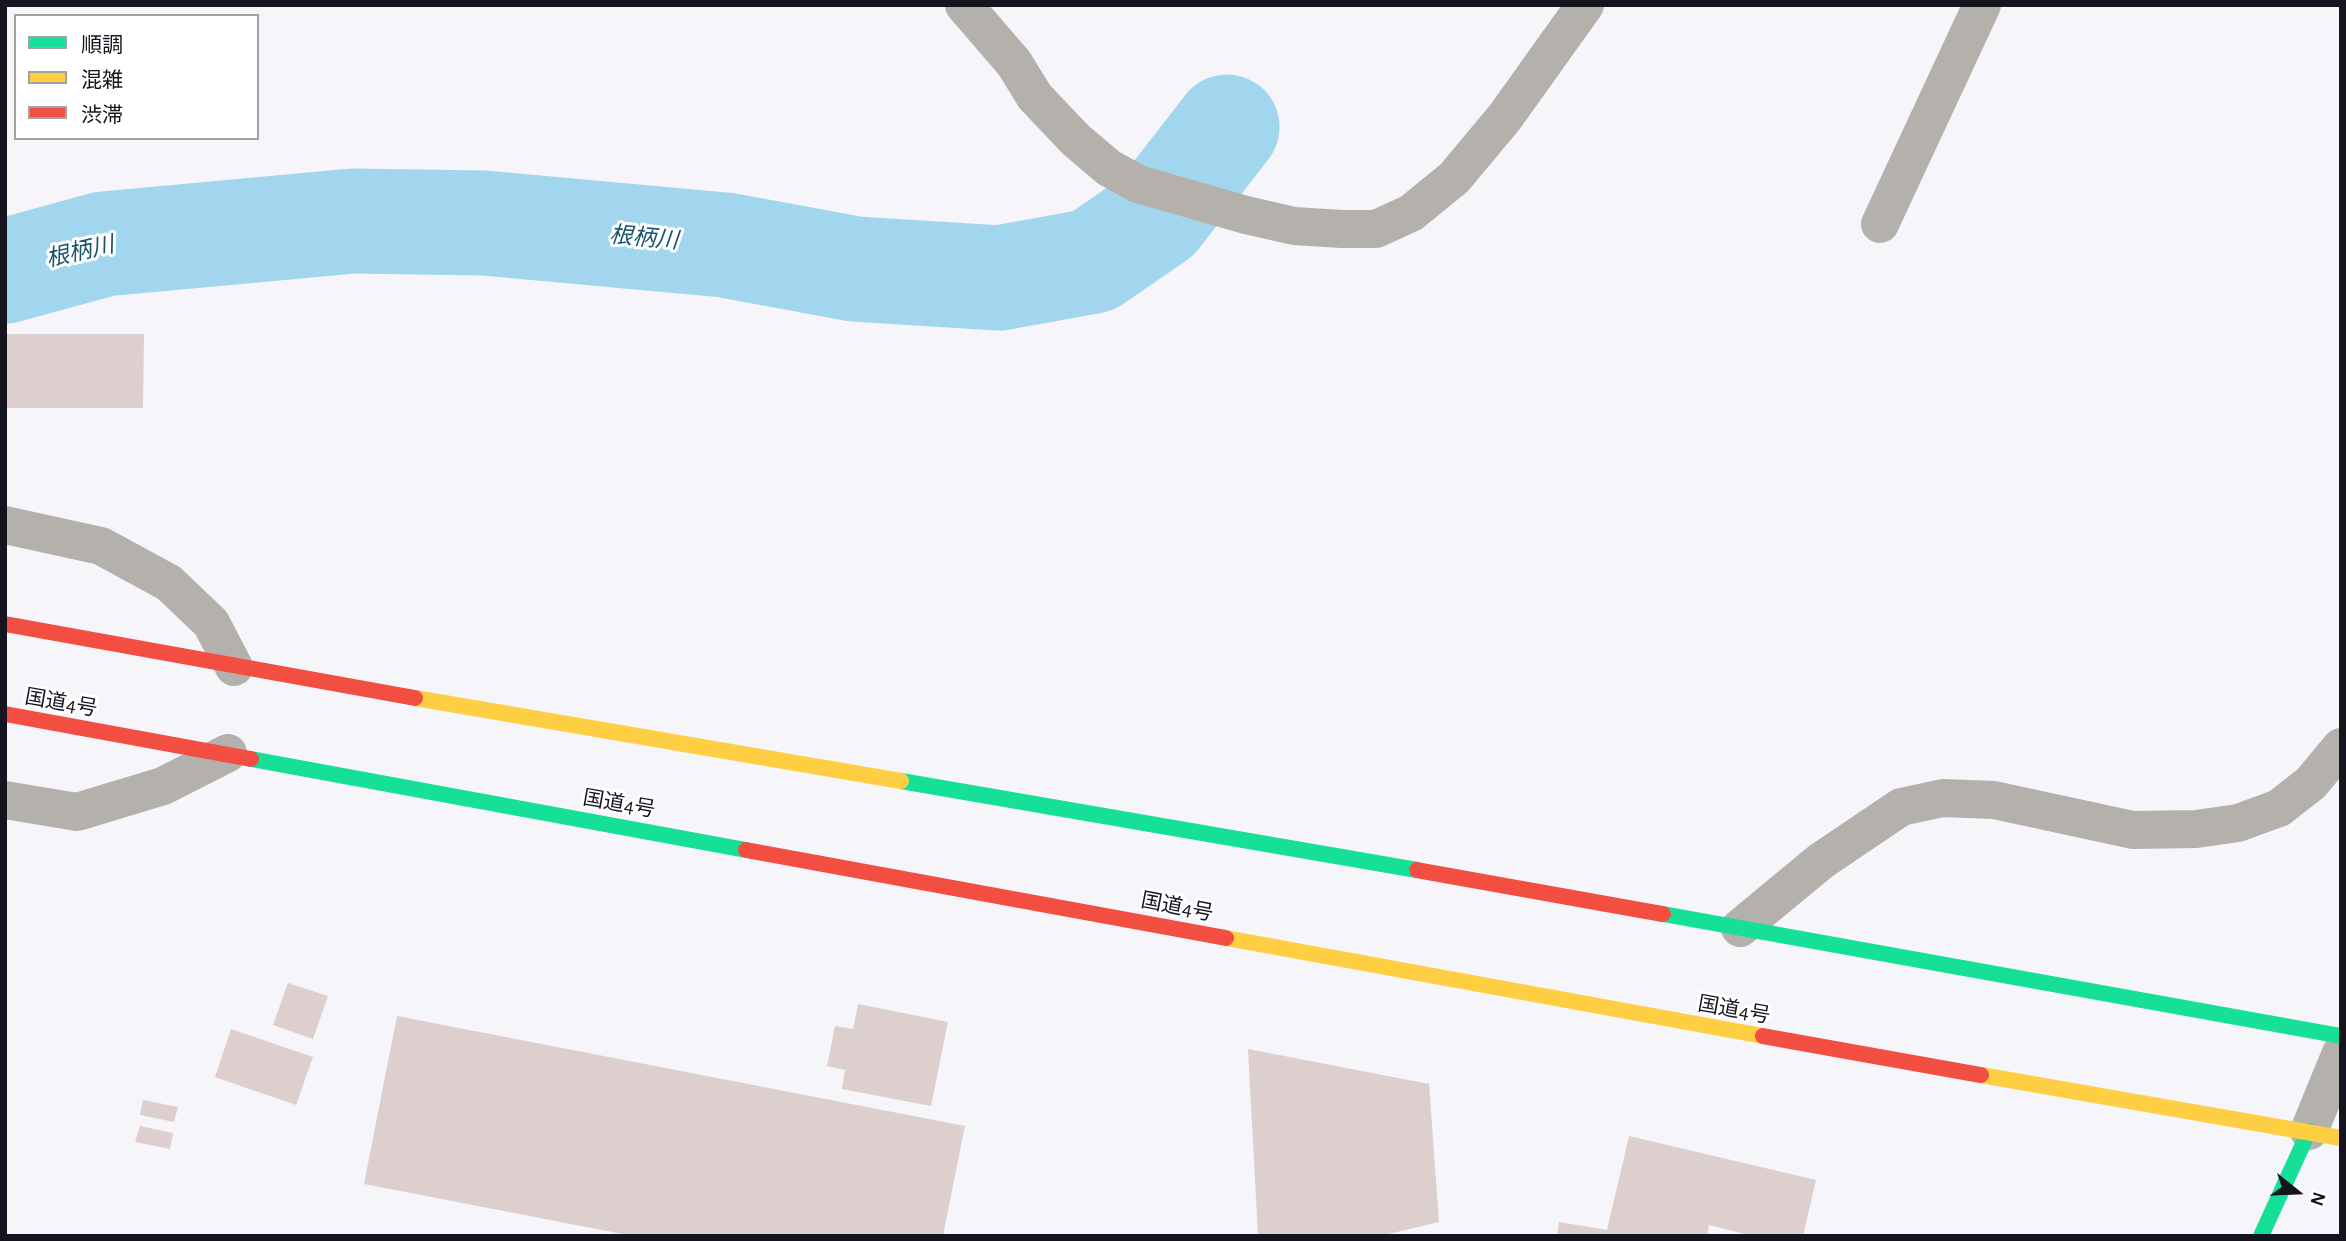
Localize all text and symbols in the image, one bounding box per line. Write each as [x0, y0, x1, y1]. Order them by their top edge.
legend [14, 14, 259, 140]
text: 順調 [81, 35, 123, 56]
text: 混雑 [81, 70, 123, 91]
text: 渋滞 [81, 105, 123, 126]
water label: 根柄川 [608, 221, 680, 255]
water label: 根柄川 [43, 231, 117, 273]
street label: 国道4号 [23, 684, 99, 722]
street label: 国道4号 [581, 785, 657, 823]
street label: 国道4号 [1139, 888, 1215, 926]
street label: 国道4号 [1696, 991, 1772, 1029]
north arrow [2262, 1157, 2332, 1227]
text: N [2306, 1189, 2329, 1208]

